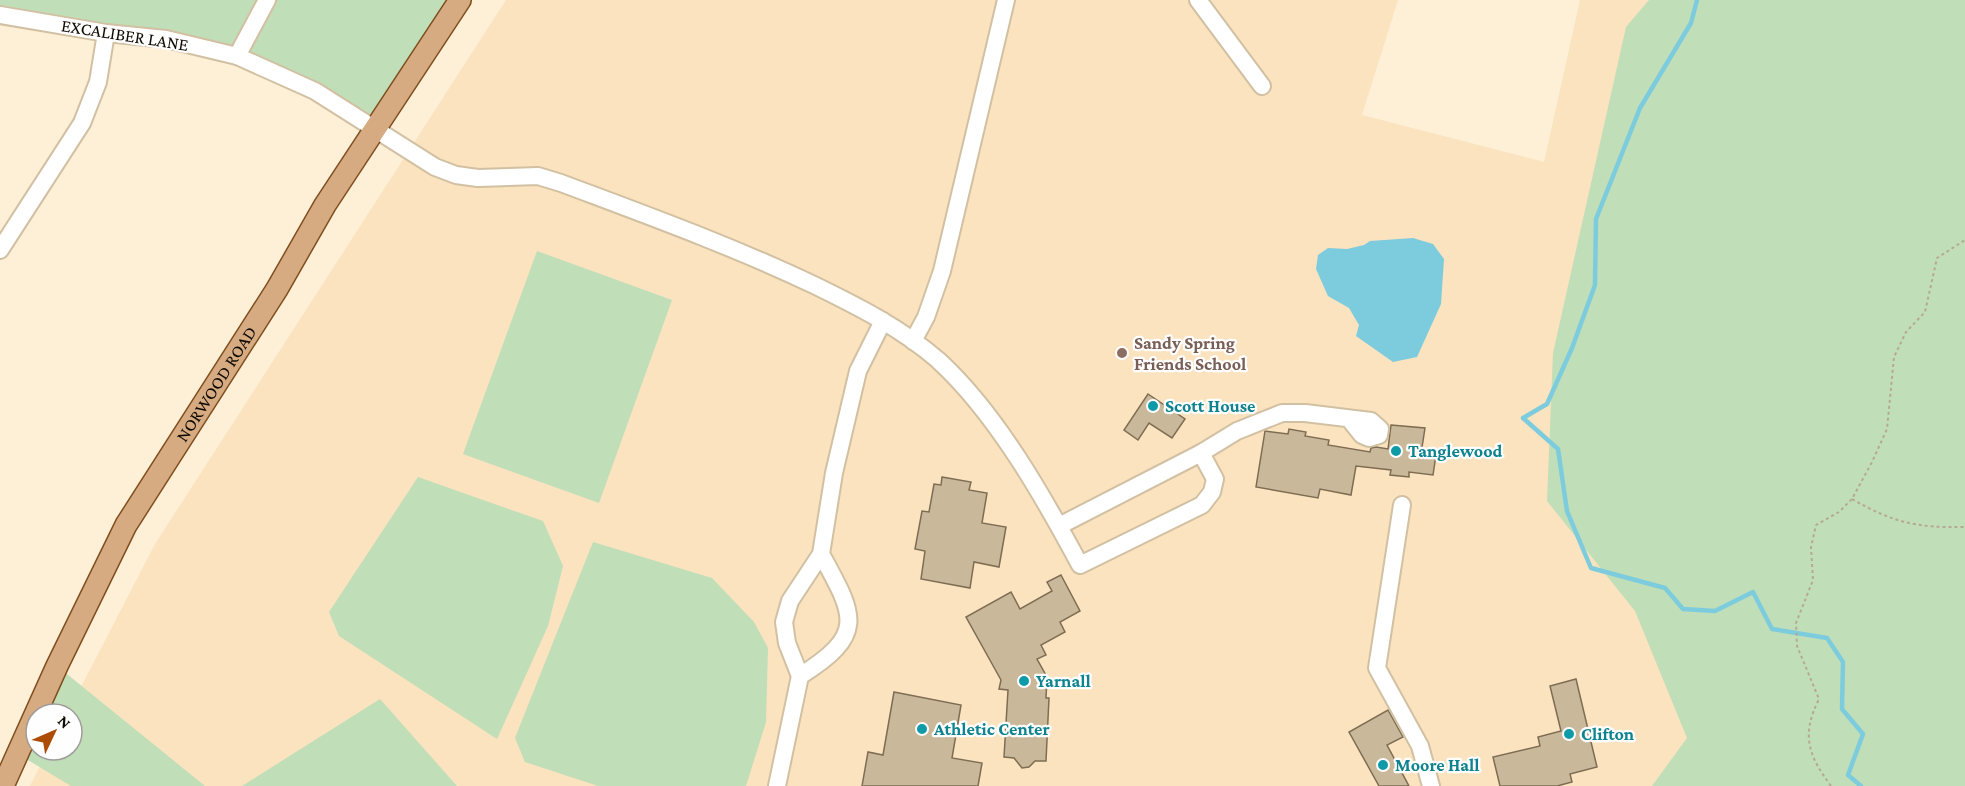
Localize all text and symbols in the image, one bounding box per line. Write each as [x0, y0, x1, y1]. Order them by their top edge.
street label: EXCALIBER LANE [60, 15, 190, 55]
street label: NORWOOD ROAD [172, 322, 261, 446]
place label: Sandy Spring Friends School [1134, 333, 1246, 374]
marker: Sandy Spring Friends School [1115, 346, 1129, 360]
place label: Scott House [1165, 396, 1255, 416]
marker: Scott House [1146, 399, 1160, 413]
place label: Tanglewood [1408, 441, 1503, 461]
marker: Tanglewood [1389, 444, 1403, 458]
place label: Yarnall [1036, 671, 1091, 691]
marker: Yarnall [1017, 674, 1031, 688]
north arrow [24, 702, 84, 762]
text: N [55, 712, 74, 732]
place label: Athletic Center [933, 719, 1050, 739]
marker: Athletic Center [915, 722, 929, 736]
place label: Clifton [1581, 724, 1635, 744]
marker: Clifton [1562, 727, 1576, 741]
place label: Moore Hall [1395, 755, 1480, 775]
marker: Moore Hall [1376, 758, 1390, 772]

